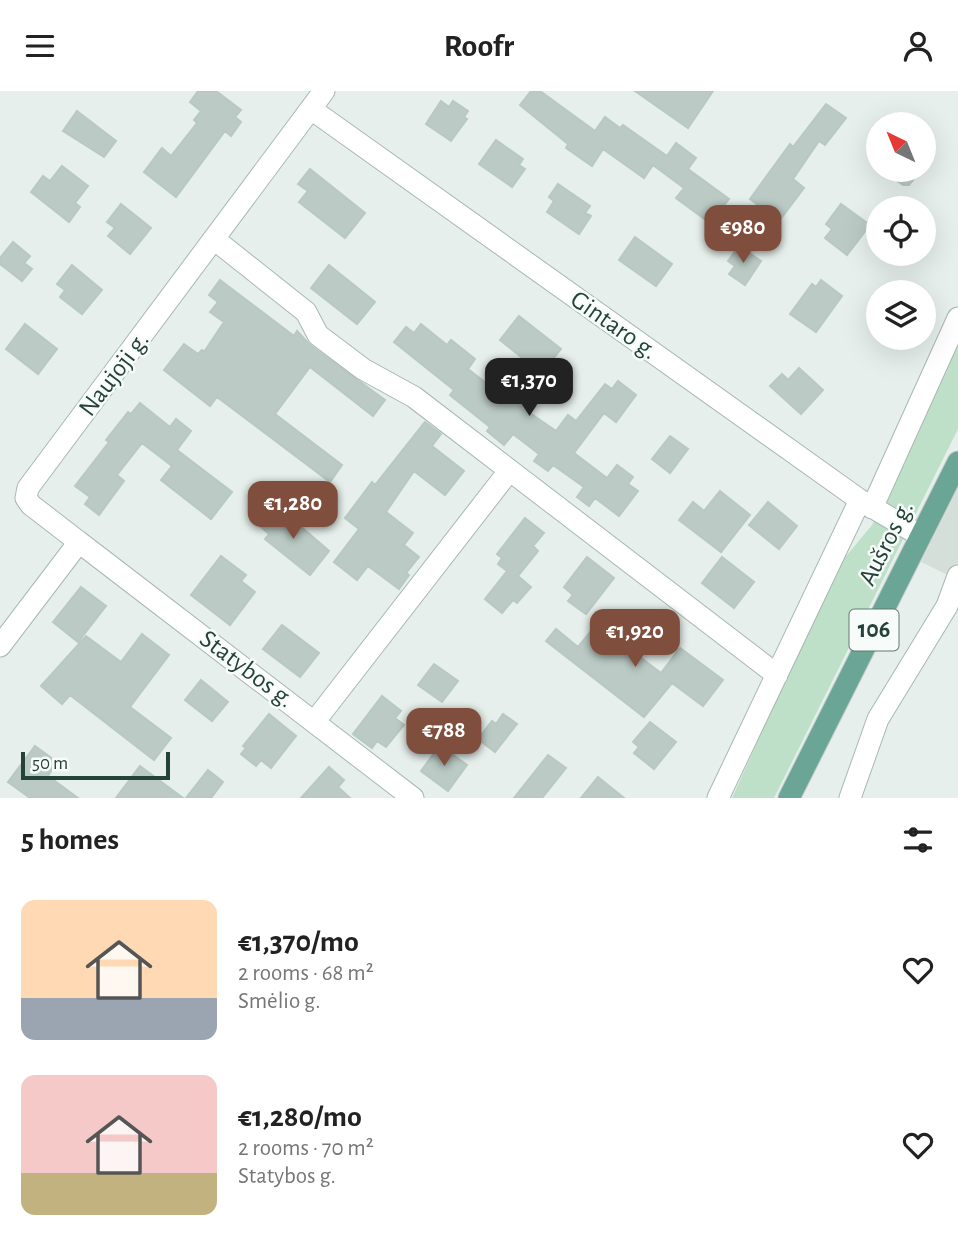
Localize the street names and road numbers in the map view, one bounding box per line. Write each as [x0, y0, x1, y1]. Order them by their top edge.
street label: Gintaro g. [566, 286, 662, 364]
street label: Naujoji g. [74, 327, 154, 421]
street label: Aušros g. [854, 497, 918, 589]
road number: 106 [850, 609, 898, 651]
street label: Statybos g. [195, 625, 299, 713]

